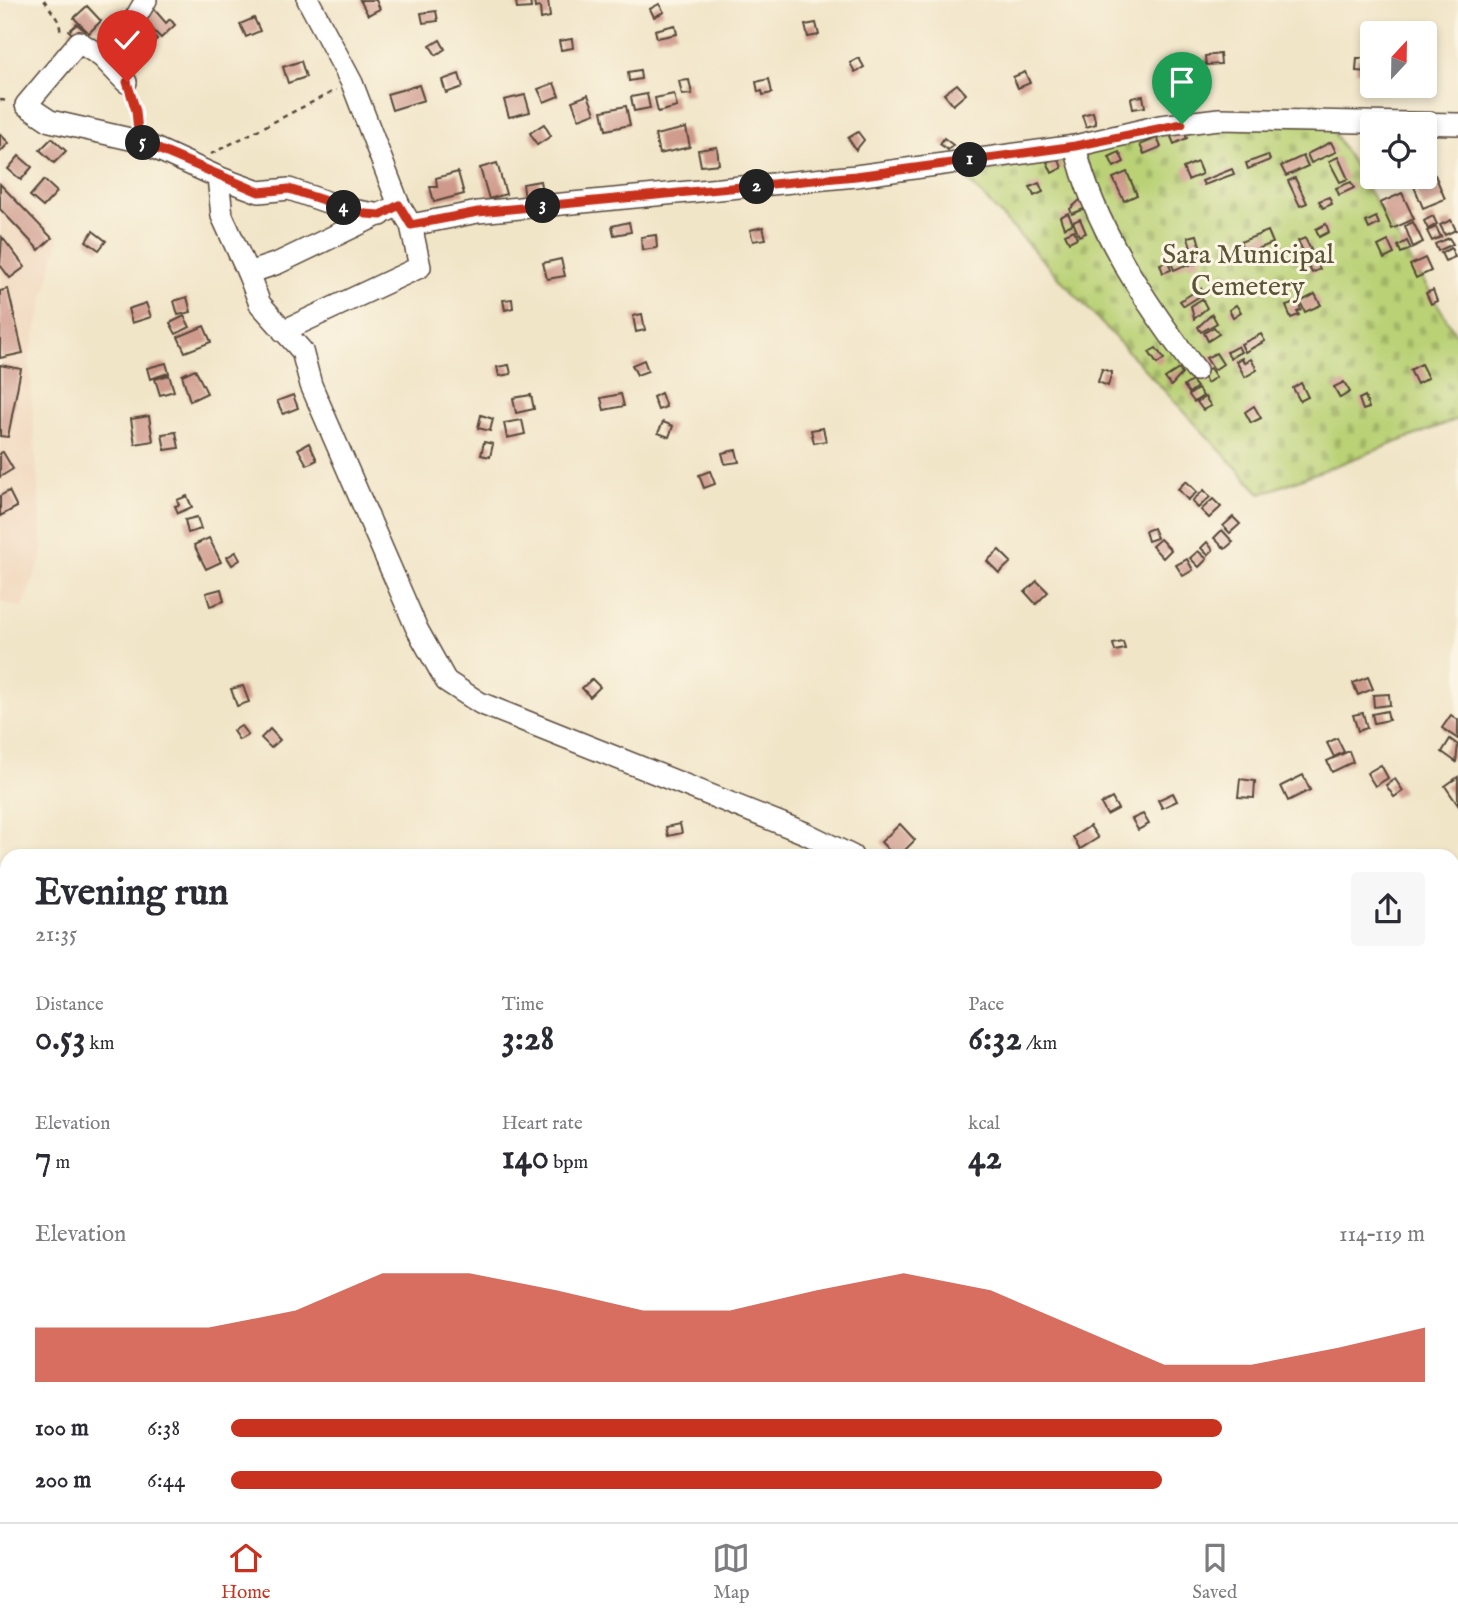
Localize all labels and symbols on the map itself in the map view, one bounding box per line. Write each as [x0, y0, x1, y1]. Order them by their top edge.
pin [97, 10, 157, 82]
north arrow [1360, 21, 1437, 98]
pin [1152, 52, 1212, 124]
pin: 5 [125, 125, 160, 160]
pin: 1 [953, 142, 988, 178]
pin: 2 [740, 170, 774, 204]
pin: 3 [526, 188, 560, 224]
pin: 4 [326, 190, 362, 226]
park label: Sara Municipal Cemetery [1162, 238, 1334, 305]

